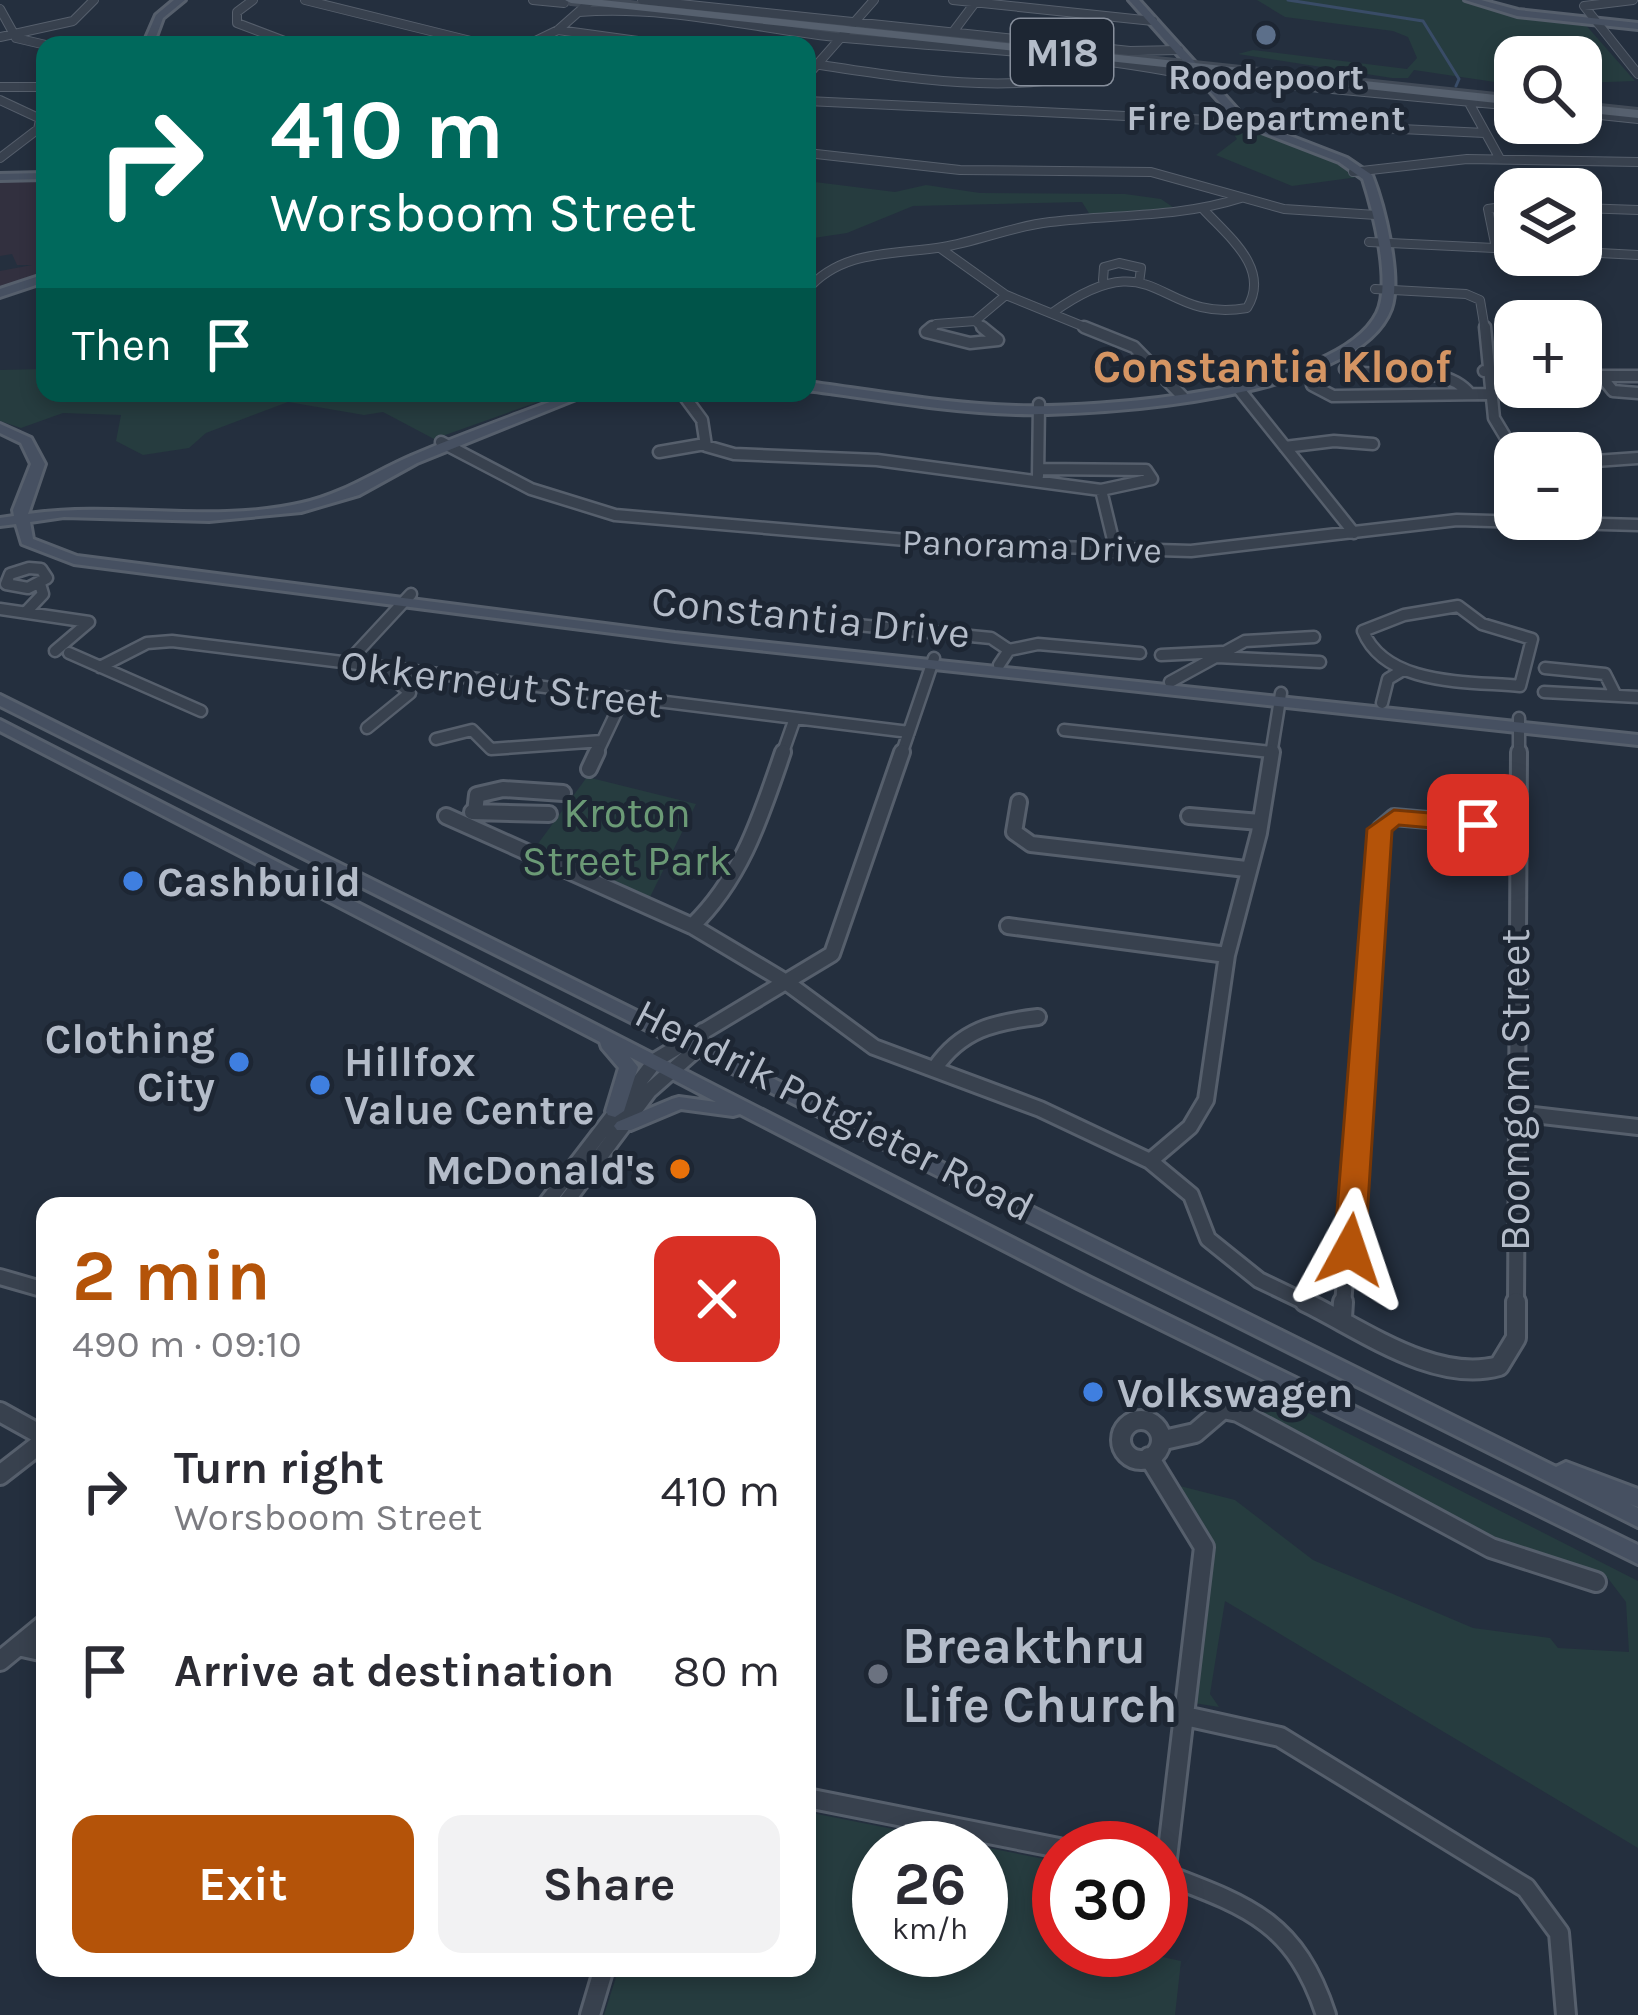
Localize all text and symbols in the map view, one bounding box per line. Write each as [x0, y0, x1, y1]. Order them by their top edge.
road number: M18 [1011, 19, 1113, 85]
marker: Roodepoort Fire Department [1253, 22, 1279, 48]
map controls [1494, 36, 1602, 540]
button: search [1494, 36, 1602, 144]
place label: Roodepoort Fire Department [1127, 56, 1405, 139]
text: 410 m [270, 81, 504, 179]
icon: right [72, 84, 228, 240]
button: layers [1494, 168, 1602, 276]
text: Worsboom Street [270, 181, 697, 245]
button: + [1494, 300, 1602, 408]
icon: arrive [196, 312, 262, 378]
text: Then [72, 319, 172, 371]
district label: Constantia Kloof [1093, 341, 1452, 393]
button: − [1494, 432, 1602, 540]
street label: Panorama Drive [901, 520, 1163, 572]
street label: Constantia Drive [649, 575, 973, 659]
street label: Okkerneut Street [338, 639, 666, 729]
pin [1427, 774, 1529, 876]
park label: Kroton Street Park [522, 788, 732, 886]
icon: arrive [1445, 792, 1511, 858]
place label: Cashbuild [157, 857, 361, 907]
marker: Cashbuild [120, 868, 146, 894]
street label: Boomgom Street [1490, 929, 1540, 1251]
street label: Hendrik Potgieter Road [627, 988, 1042, 1232]
place label: Clothing City [45, 1014, 215, 1112]
place label: Hillfox Value Centre [344, 1037, 595, 1135]
marker: Clothing City [226, 1049, 252, 1075]
marker: Hillfox Value Centre [307, 1072, 333, 1098]
place label: McDonald's [425, 1145, 656, 1195]
marker: McDonald's [667, 1156, 693, 1182]
position arrow [1287, 1187, 1413, 1313]
text: 2 min [72, 1234, 271, 1318]
button: close [654, 1236, 780, 1362]
text: 490 m · 09:10 [72, 1321, 302, 1367]
place label: Volkswagen [1117, 1368, 1353, 1418]
marker: Volkswagen [1080, 1379, 1106, 1405]
text: Turn right [174, 1442, 384, 1494]
icon: right [72, 1458, 138, 1524]
text: 410 m [661, 1465, 780, 1517]
text: Worsboom Street [174, 1494, 482, 1540]
place label: Breakthru Life Church [902, 1616, 1177, 1735]
icon: arrive [72, 1638, 138, 1704]
text: Arrive at destination [174, 1645, 614, 1697]
text: 80 m [673, 1645, 780, 1697]
marker: Breakthru Life Church [865, 1661, 891, 1687]
button: Exit [72, 1815, 414, 1953]
button: Share [438, 1815, 780, 1953]
speed limit sign: 30 [1032, 1821, 1188, 1977]
text: 26 [894, 1849, 966, 1919]
text: km/h [892, 1911, 968, 1947]

